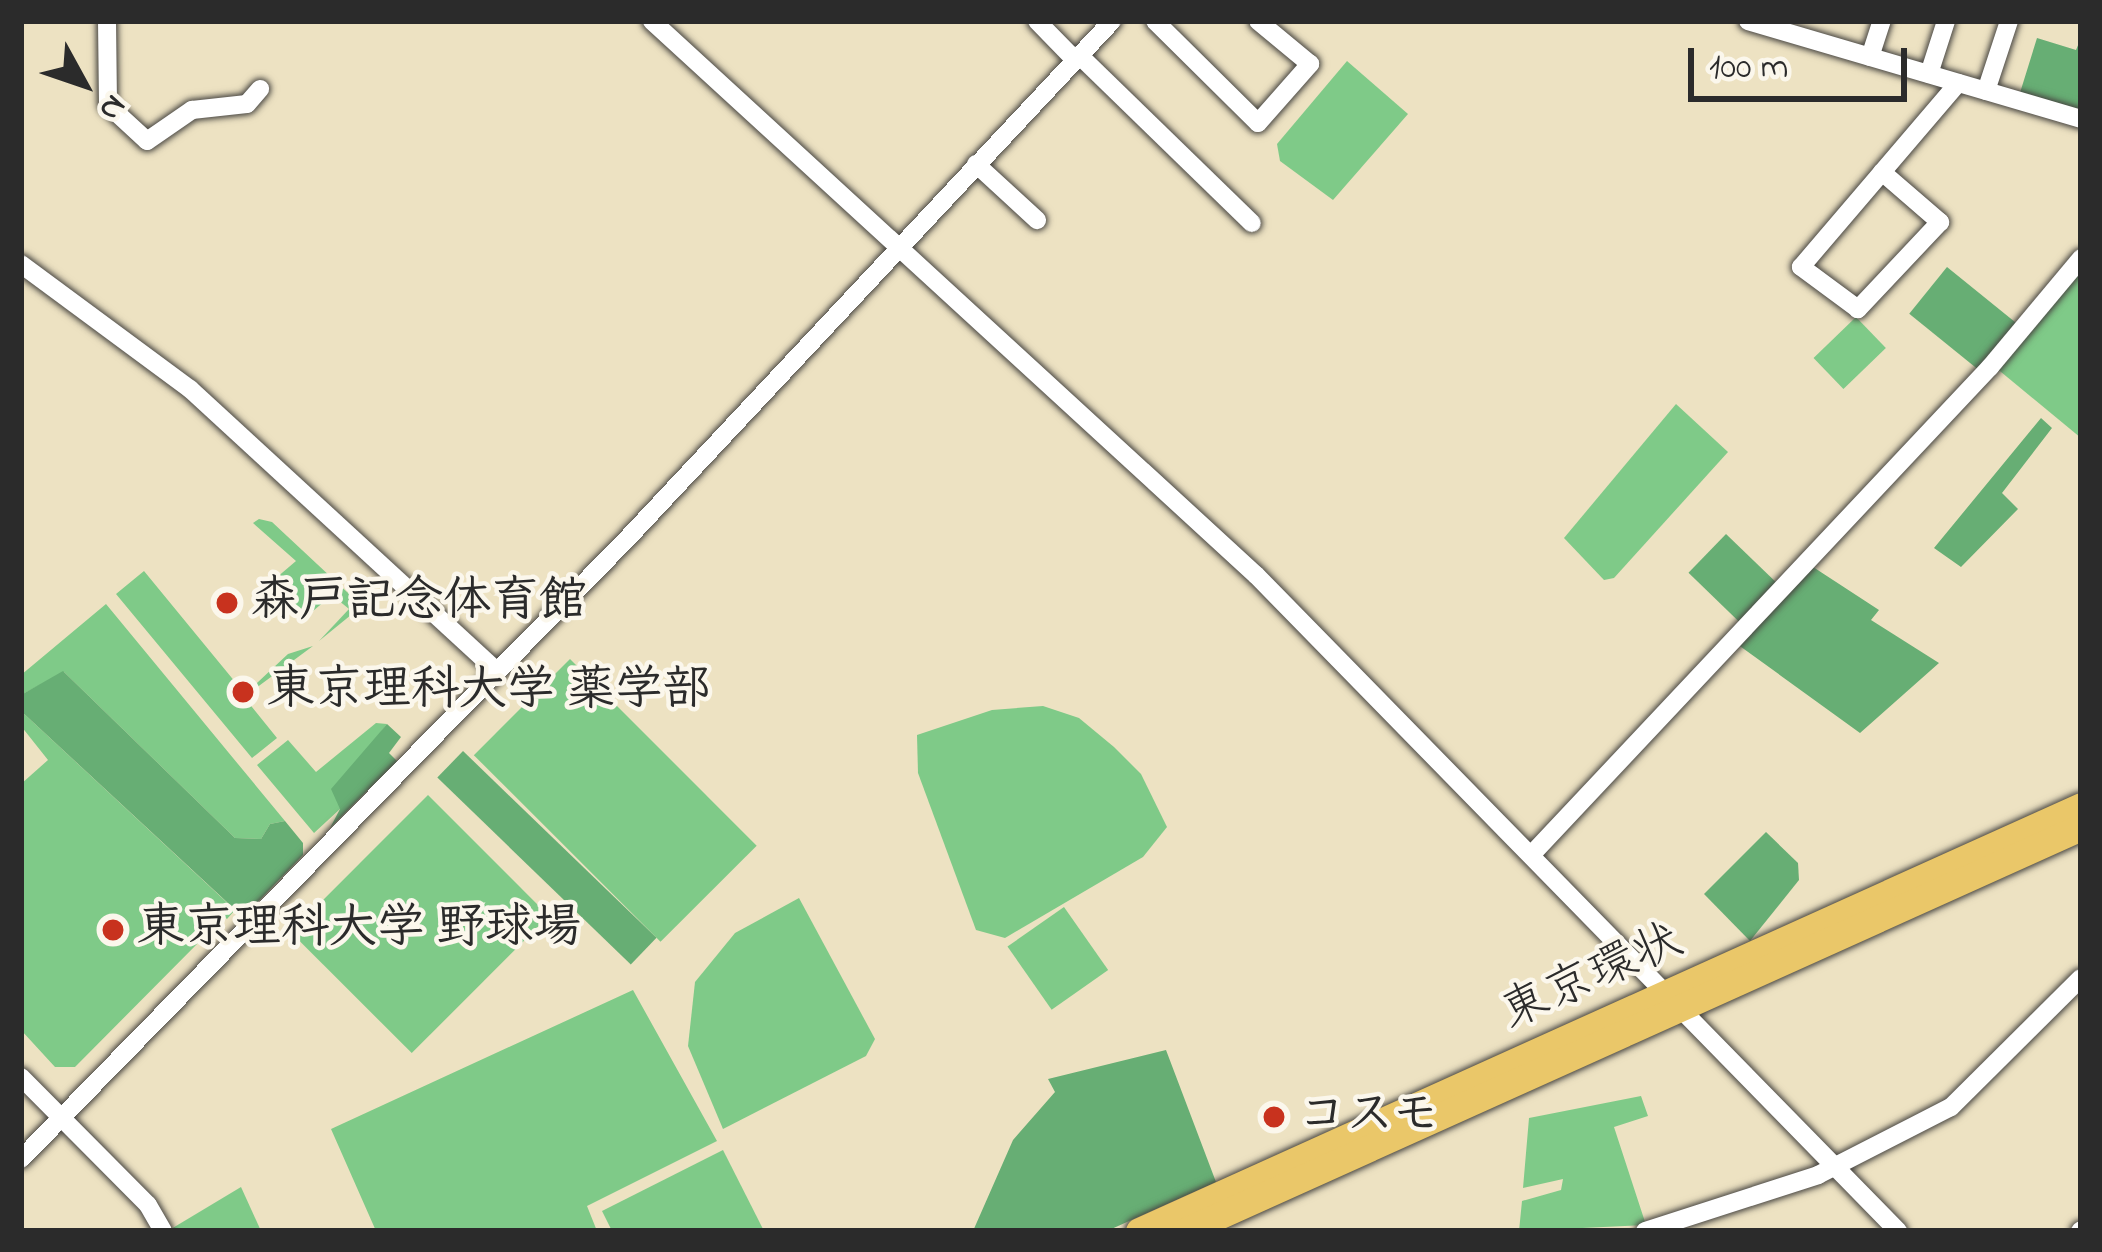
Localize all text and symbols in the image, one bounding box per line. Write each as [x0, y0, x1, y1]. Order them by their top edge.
north arrow [24, 24, 144, 144]
scale bar [1694, 24, 1913, 98]
text: 100 m [1709, 42, 1789, 95]
text: N [86, 83, 137, 131]
place label: 森戸記念体育館 [251, 574, 587, 632]
marker: 森戸記念体育館 [214, 590, 240, 616]
place label: 東京理科大学 薬学部 [267, 663, 711, 721]
marker: 東京理科大学 薬学部 [230, 679, 256, 705]
place label: 東京理科大学 野球場 [137, 901, 581, 959]
street label: 東京環状 [1493, 913, 1691, 1043]
marker: 東京理科大学 野球場 [100, 917, 126, 943]
place label: コスモ [1298, 1088, 1442, 1146]
marker: コスモ [1261, 1104, 1287, 1130]

